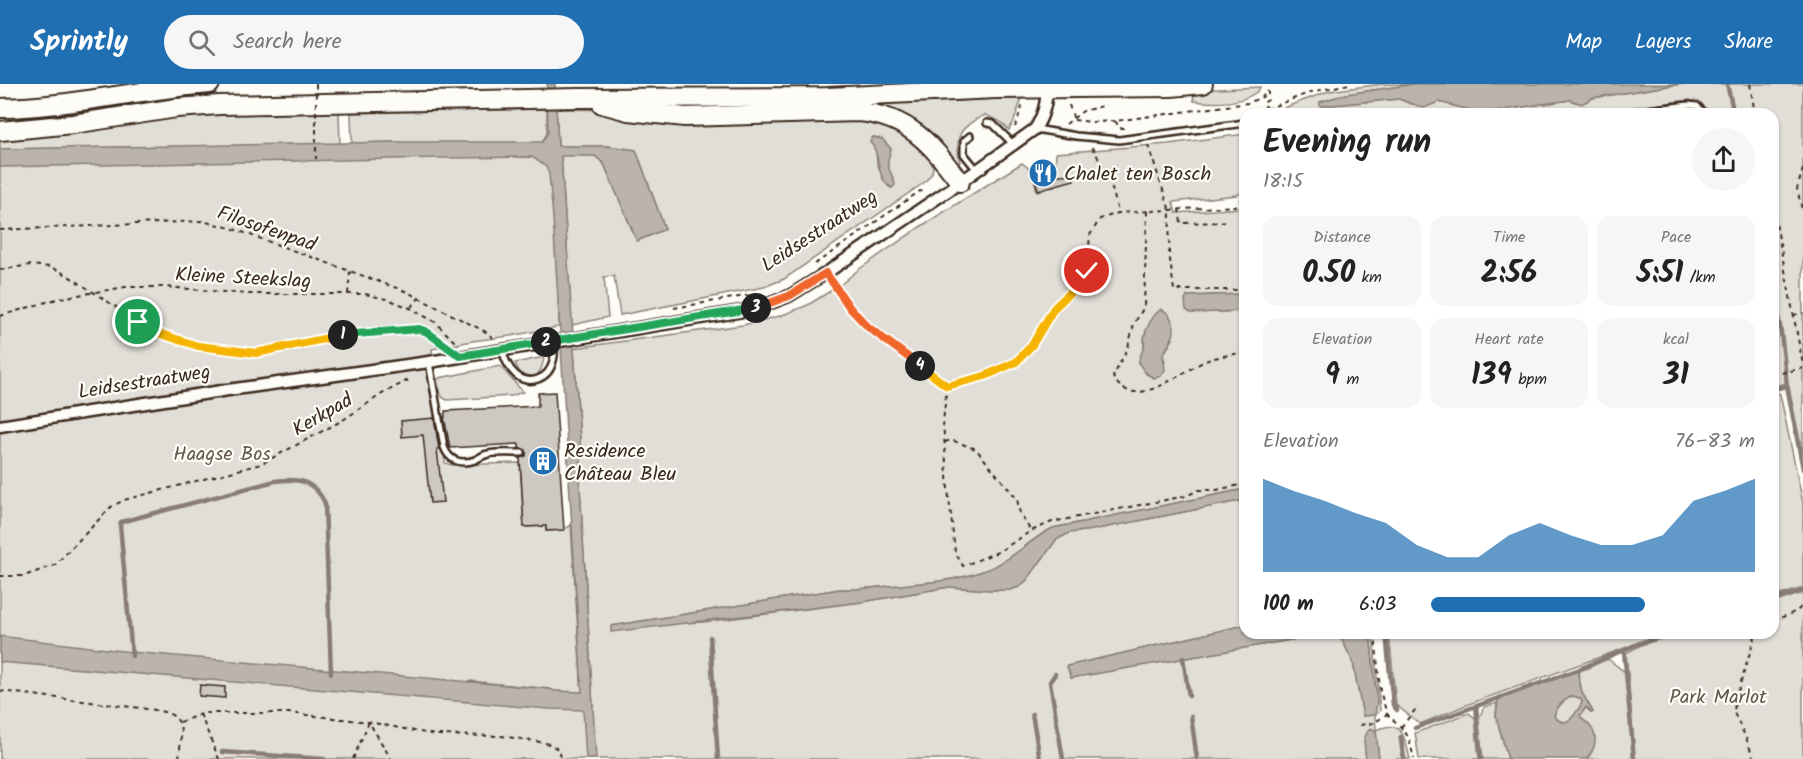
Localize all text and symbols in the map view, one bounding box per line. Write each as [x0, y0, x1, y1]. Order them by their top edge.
search box [164, 15, 584, 69]
text: Sprintly [30, 20, 128, 65]
text: Search here [233, 25, 342, 60]
icon: search [185, 26, 218, 59]
text: Map [1565, 26, 1602, 59]
text: Layers [1635, 26, 1691, 59]
text: Share [1724, 26, 1773, 59]
text: Evening run [1263, 117, 1431, 170]
button: share [1692, 128, 1755, 191]
restaurant icon: Chalet ten Bosch [1027, 157, 1059, 189]
place label: Chalet ten Bosch [1064, 159, 1211, 191]
text: 18:15 [1263, 166, 1303, 198]
street label: Leidsestraatweg [755, 182, 885, 281]
street label: Filosofenpad [213, 198, 321, 262]
text: Distance [1313, 225, 1371, 250]
text: Time [1493, 225, 1525, 250]
text: Pace [1661, 225, 1691, 250]
pin [1061, 245, 1112, 296]
text: 0.50 [1302, 250, 1355, 298]
text: 2:56 [1481, 250, 1537, 298]
text: 5:51 [1636, 250, 1683, 298]
icon: check [1070, 254, 1103, 287]
street label: Kleine Steekslag [174, 259, 312, 299]
text: km [1355, 265, 1382, 290]
text: /km [1683, 265, 1716, 290]
pin: 3 [741, 293, 771, 323]
text: 3 [752, 295, 760, 320]
pin [112, 296, 163, 347]
icon: arrive [121, 305, 154, 338]
pin: 1 [328, 320, 358, 350]
text: 1 [341, 322, 345, 347]
pin: 2 [531, 327, 561, 357]
text: Elevation [1312, 327, 1372, 352]
text: Heart rate [1474, 327, 1544, 352]
text: kcal [1663, 327, 1689, 352]
text: 2 [541, 329, 551, 354]
pin: 4 [905, 351, 935, 381]
text: 9 [1325, 352, 1340, 400]
text: 139 [1471, 352, 1512, 400]
text: 31 [1663, 352, 1689, 400]
text: 4 [916, 353, 924, 378]
street label: Leidsestraatweg [76, 357, 213, 409]
text: m [1340, 367, 1359, 392]
text: bpm [1512, 367, 1547, 392]
street label: Kerkpad [287, 385, 360, 446]
text: Elevation [1263, 426, 1339, 458]
text: 76–83 m [1675, 426, 1755, 458]
place label: Residence Château Bleu [564, 436, 677, 491]
park label: Haagse Bos [173, 439, 271, 471]
building icon: Residence Château Bleu [527, 445, 559, 477]
text: 100 m [1263, 589, 1314, 621]
text: 6:03 [1359, 589, 1396, 621]
park label: Park Marlot [1669, 682, 1767, 714]

